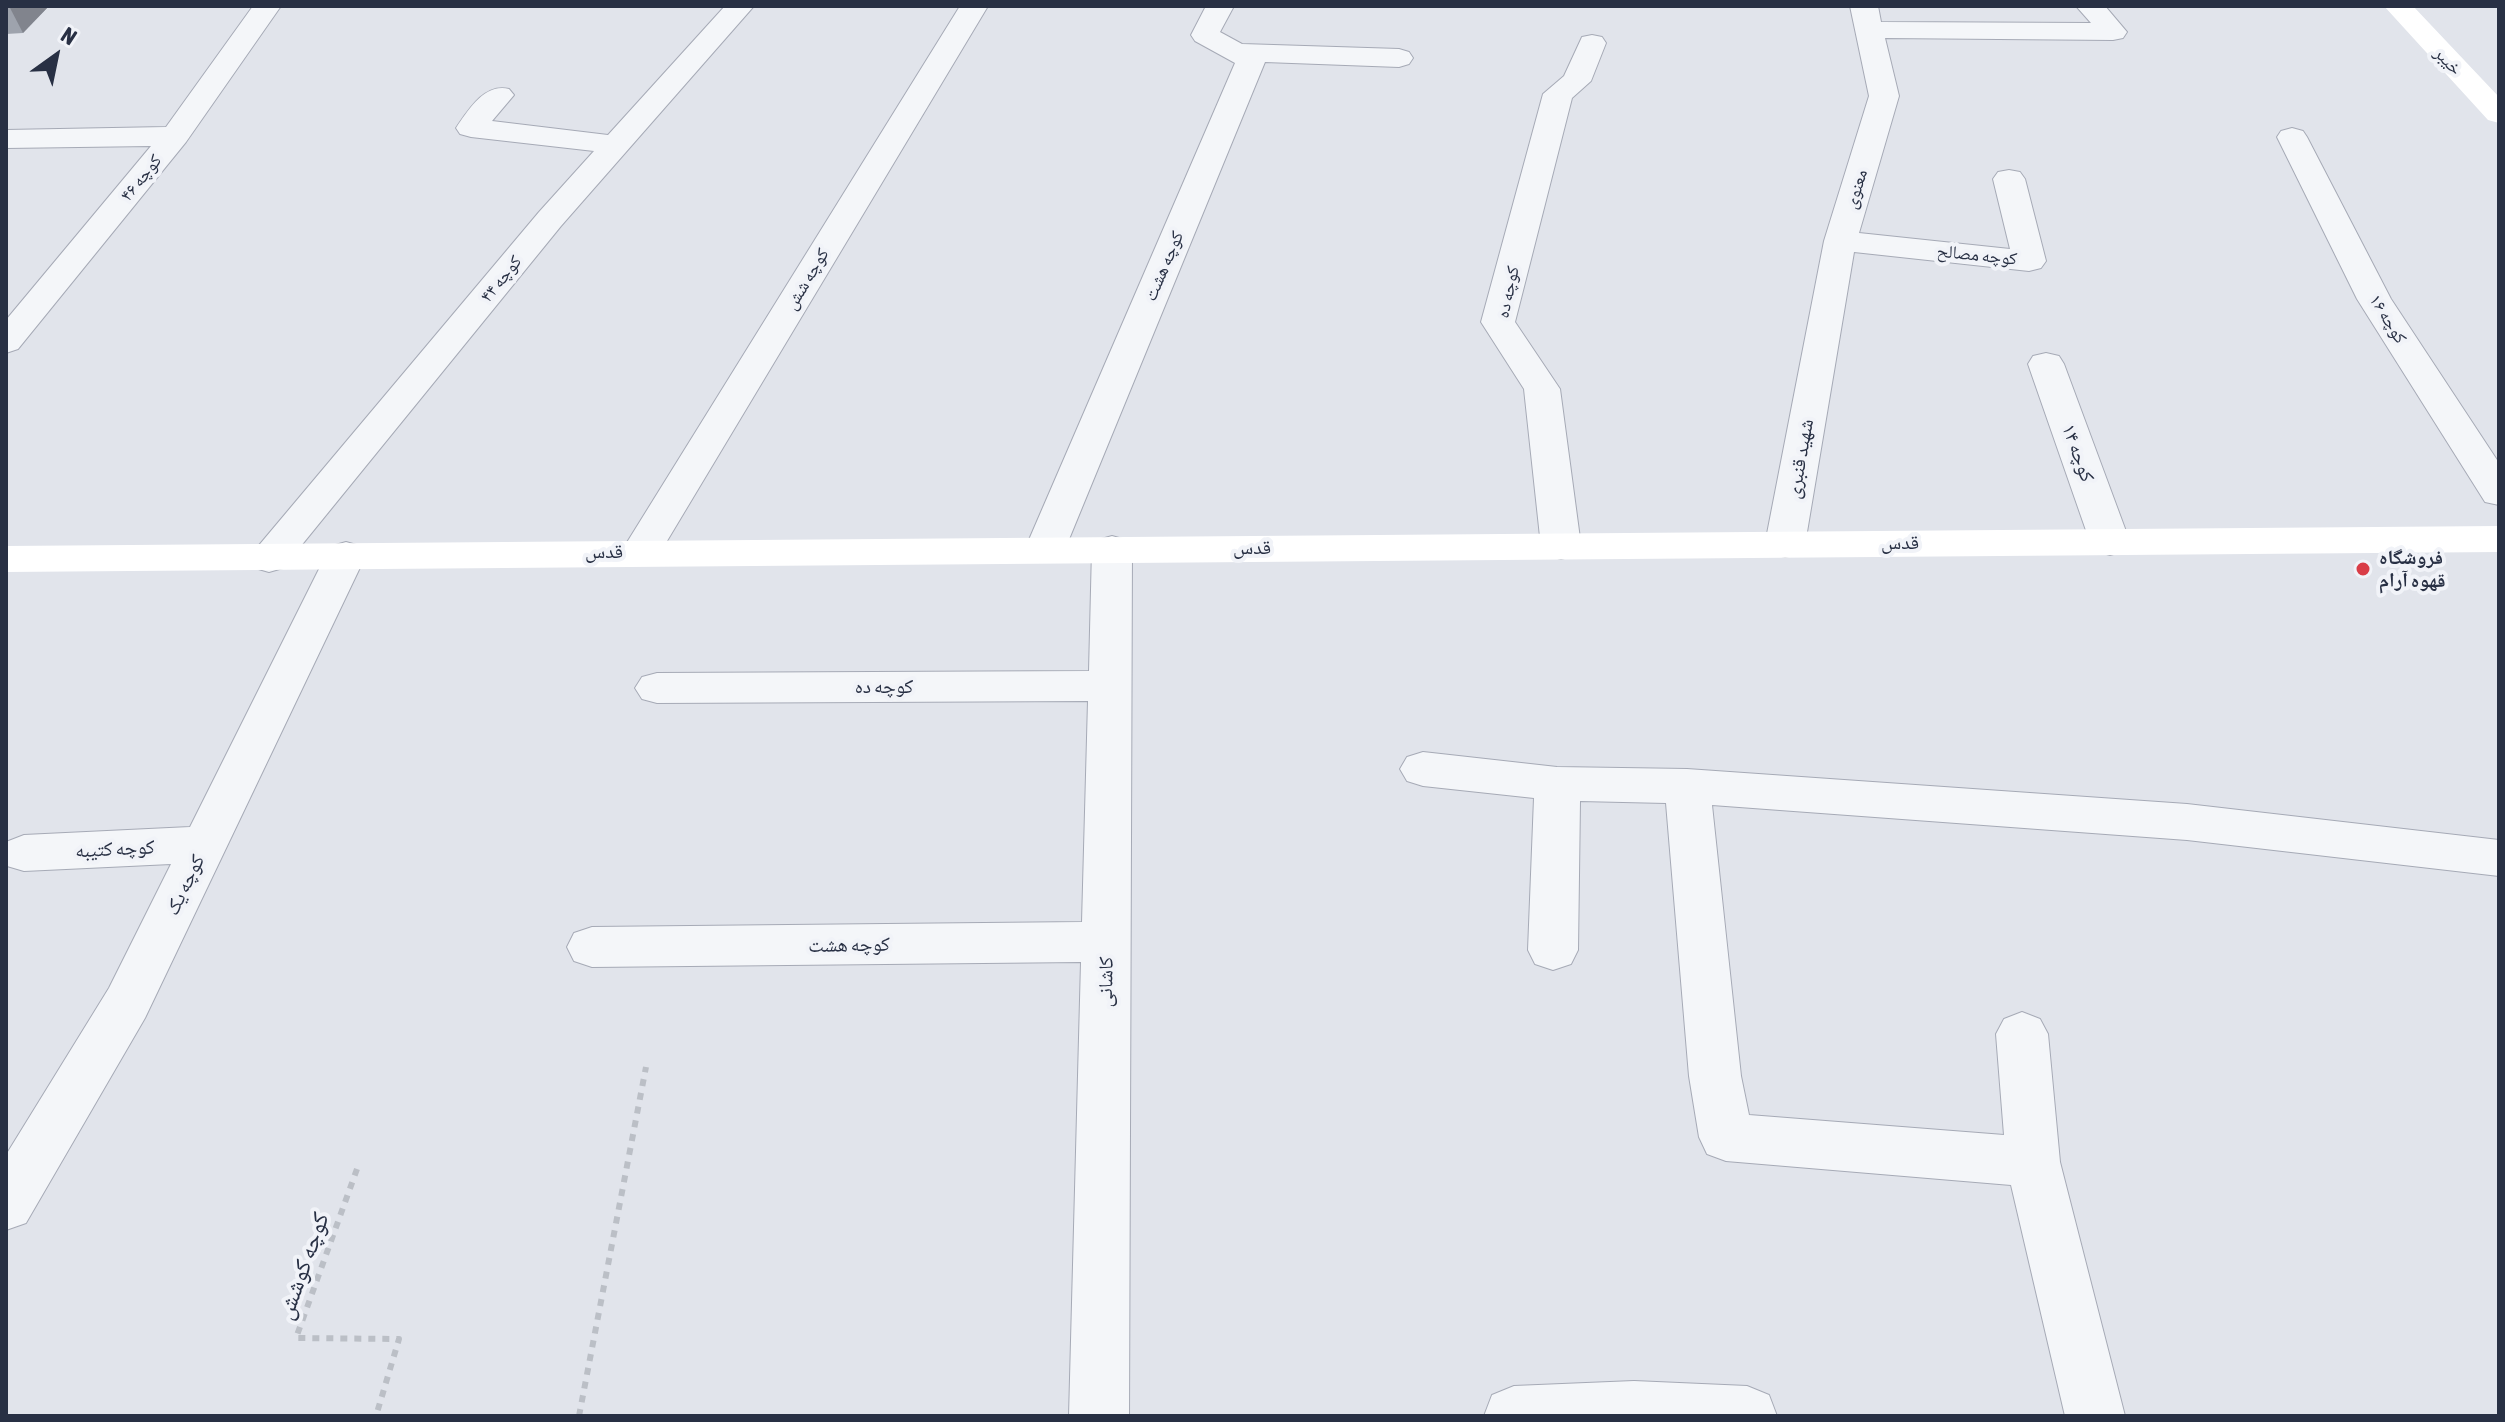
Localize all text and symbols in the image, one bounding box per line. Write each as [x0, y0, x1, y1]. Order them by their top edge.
north arrow [16, 16, 96, 96]
text: N [57, 21, 82, 50]
street label: خیبر [2430, 43, 2466, 79]
street label: کوچه ۴۶ [116, 150, 166, 206]
street label: معنوی [1840, 166, 1872, 212]
street label: کوچه هشت [1140, 228, 1188, 304]
street label: کوچه مصالح [1936, 240, 2018, 270]
street label: کوچه شش [780, 244, 834, 314]
street label: کوچه ۴۴ [476, 251, 526, 307]
street label: کوچه ده [1492, 264, 1524, 320]
street label: کوچه ۱۶ [2365, 290, 2411, 348]
street label: شهید قنبری [1781, 417, 1819, 501]
street label: کوچه ۱۴ [2056, 421, 2100, 485]
street label: قدس [1881, 531, 1919, 555]
street label: قدس [1233, 536, 1271, 560]
street label: قدس [585, 540, 623, 564]
place label: فروشگاه قهوه آرام [2379, 546, 2445, 593]
marker: فروشگاه قهوه آرام [2354, 560, 2372, 578]
street label: کوچه ده [855, 675, 913, 699]
street label: کوچه کتیبه [75, 835, 155, 863]
street label: کوچه یک [160, 851, 210, 919]
street label: کوچه هشت [808, 932, 890, 958]
street label: کاشانی [1094, 956, 1118, 1008]
street label: کوچه کوشش [270, 1208, 336, 1324]

